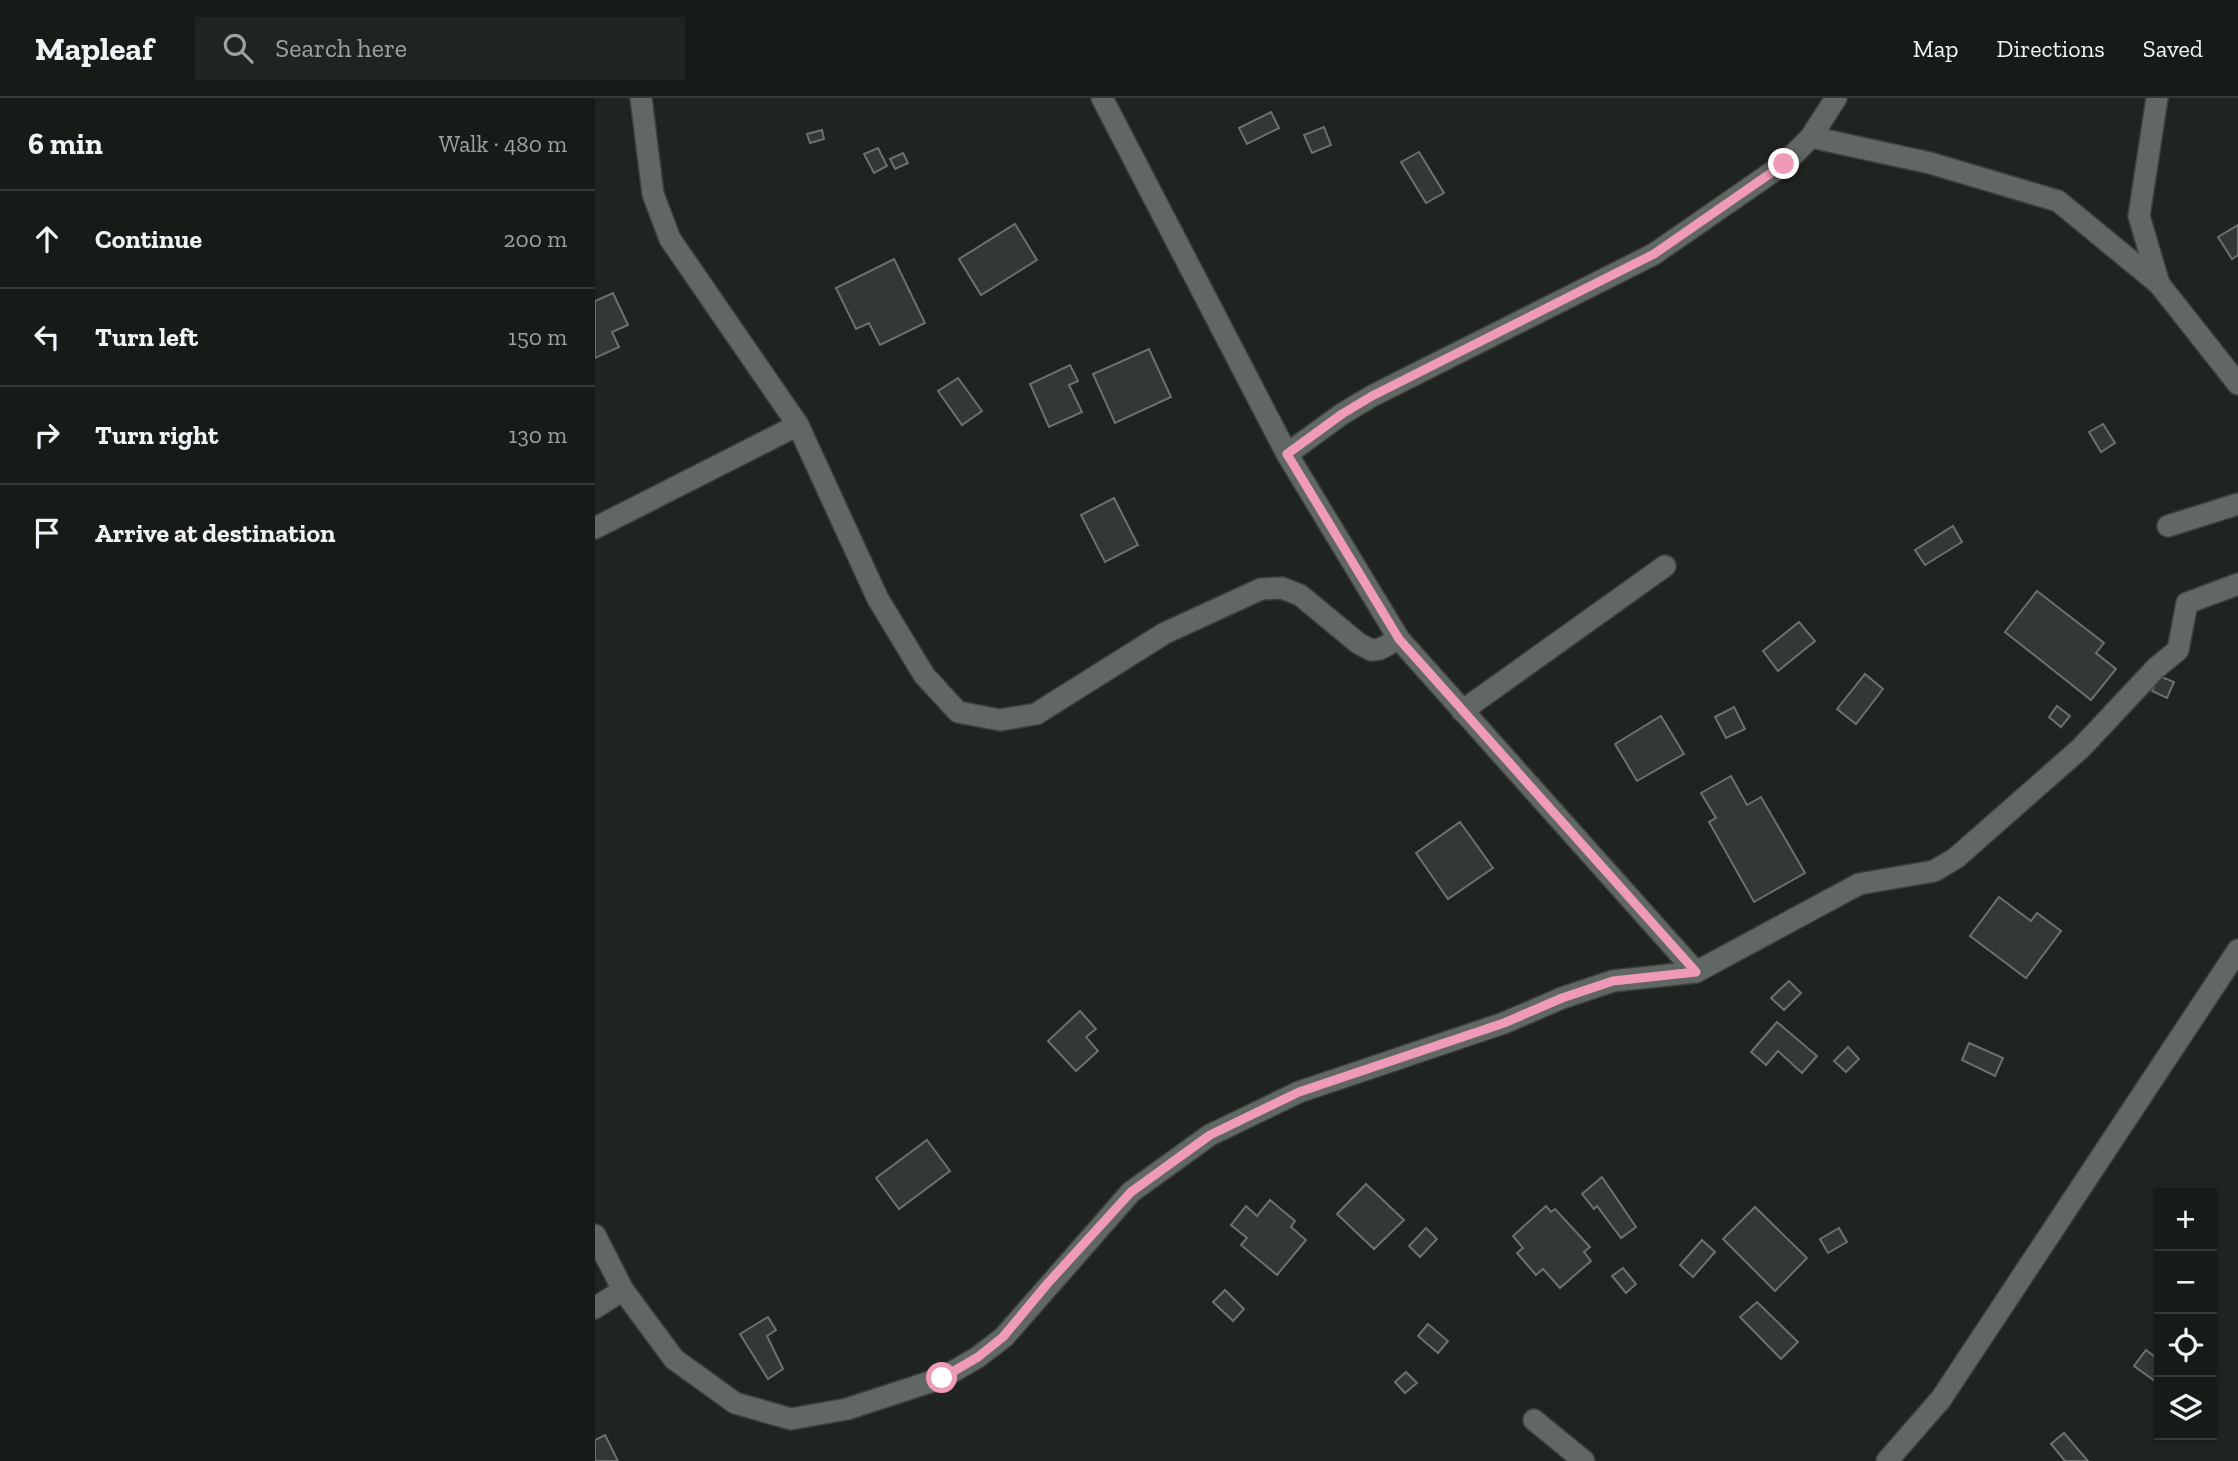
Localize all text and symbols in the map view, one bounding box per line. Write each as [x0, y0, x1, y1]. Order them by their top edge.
search box [195, 17, 685, 80]
text: Mapleaf [35, 29, 153, 68]
icon: search [219, 29, 257, 67]
text: Search here [275, 32, 407, 64]
text: Map [1913, 34, 1959, 63]
text: Directions [1997, 34, 2105, 63]
text: Saved [2143, 34, 2203, 63]
text: 6 min [28, 126, 103, 162]
text: Walk · 480 m [439, 130, 567, 158]
route end [1768, 148, 1799, 179]
icon: ahead [28, 220, 66, 258]
text: Continue [95, 223, 202, 255]
text: 200 m [504, 225, 567, 253]
icon: left [28, 318, 66, 356]
text: Turn left [95, 321, 198, 353]
text: 150 m [508, 323, 567, 351]
icon: right [28, 416, 66, 454]
text: Turn right [95, 419, 218, 451]
text: 130 m [509, 421, 567, 449]
icon: arrive [28, 514, 66, 552]
text: Arrive at destination [95, 517, 335, 549]
map controls [2154, 1188, 2217, 1440]
button: + [2154, 1188, 2217, 1251]
button: − [2154, 1251, 2217, 1314]
button: locate [2154, 1314, 2217, 1377]
route start [926, 1362, 957, 1393]
button: layers [2154, 1377, 2217, 1440]

